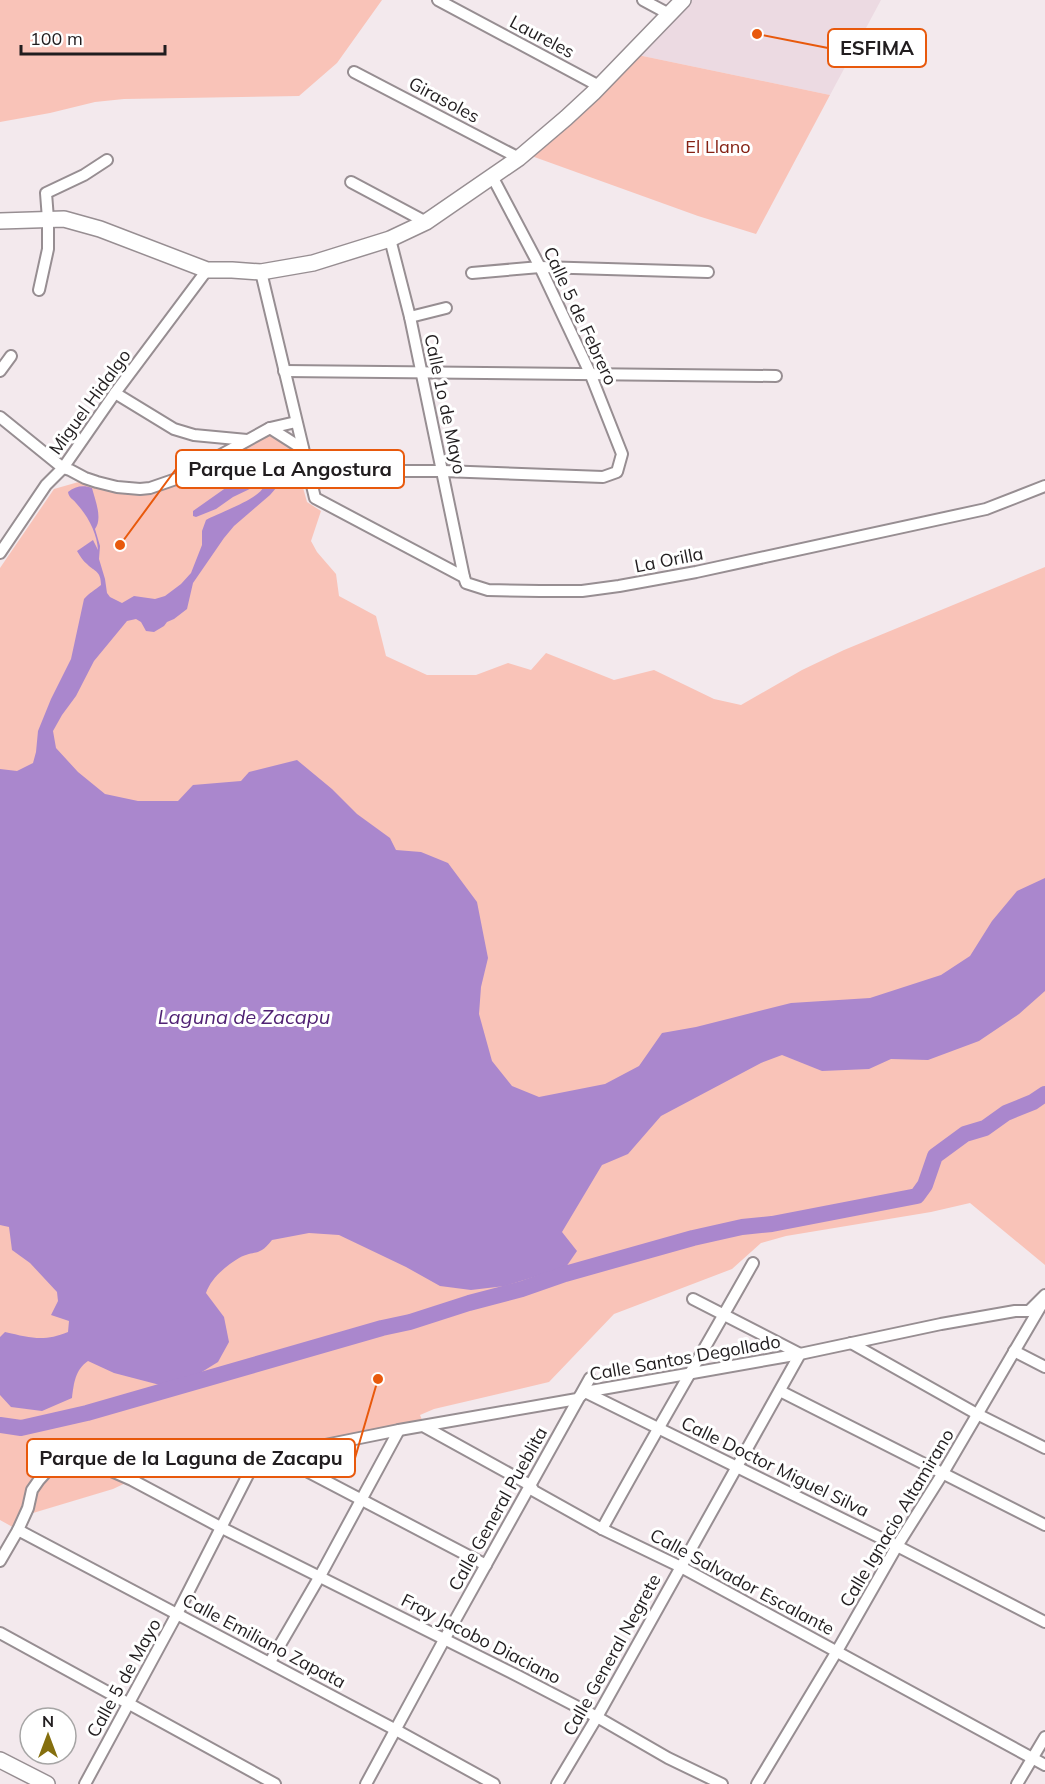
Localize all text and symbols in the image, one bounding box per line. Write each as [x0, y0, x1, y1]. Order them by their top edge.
street label: Laureles [506, 10, 579, 63]
scale bar [21, 18, 165, 56]
text: 100 m [30, 27, 83, 50]
callout: ESFIMA [828, 29, 926, 67]
text: ESFIMA [840, 35, 914, 60]
street label: Girasoles [405, 71, 484, 128]
park label: El Llano [685, 135, 751, 158]
street label: Calle 5 de Febrero [538, 243, 623, 389]
street label: Calle 1o de Mayo [419, 332, 472, 476]
street label: Miguel Hidalgo [44, 344, 136, 459]
callout: Parque La Angostura [176, 450, 404, 488]
text: Parque La Angostura [188, 456, 392, 481]
street label: La Orilla [633, 542, 705, 577]
water label: Laguna de Zacapu [158, 1004, 330, 1029]
street label: Calle Santos Degollado [588, 1329, 782, 1386]
street label: Calle Doctor Miguel Silva [678, 1411, 873, 1522]
street label: Calle General Pueblita [443, 1423, 552, 1595]
street label: Calle Ignacio Altamirano [834, 1425, 959, 1611]
callout: Parque de la Laguna de Zacapu [27, 1439, 355, 1477]
text: Parque de la Laguna de Zacapu [39, 1445, 343, 1470]
street label: Calle Salvador Escalante [646, 1523, 838, 1640]
street label: Calle General Negrete [557, 1570, 666, 1740]
street label: Calle Emiliano Zapata [179, 1588, 350, 1693]
street label: Fray Jacobo Diaciano [398, 1588, 565, 1689]
street label: Calle 5 de Mayo [81, 1614, 166, 1741]
north arrow [18, 1706, 78, 1766]
text: N [42, 1711, 54, 1731]

